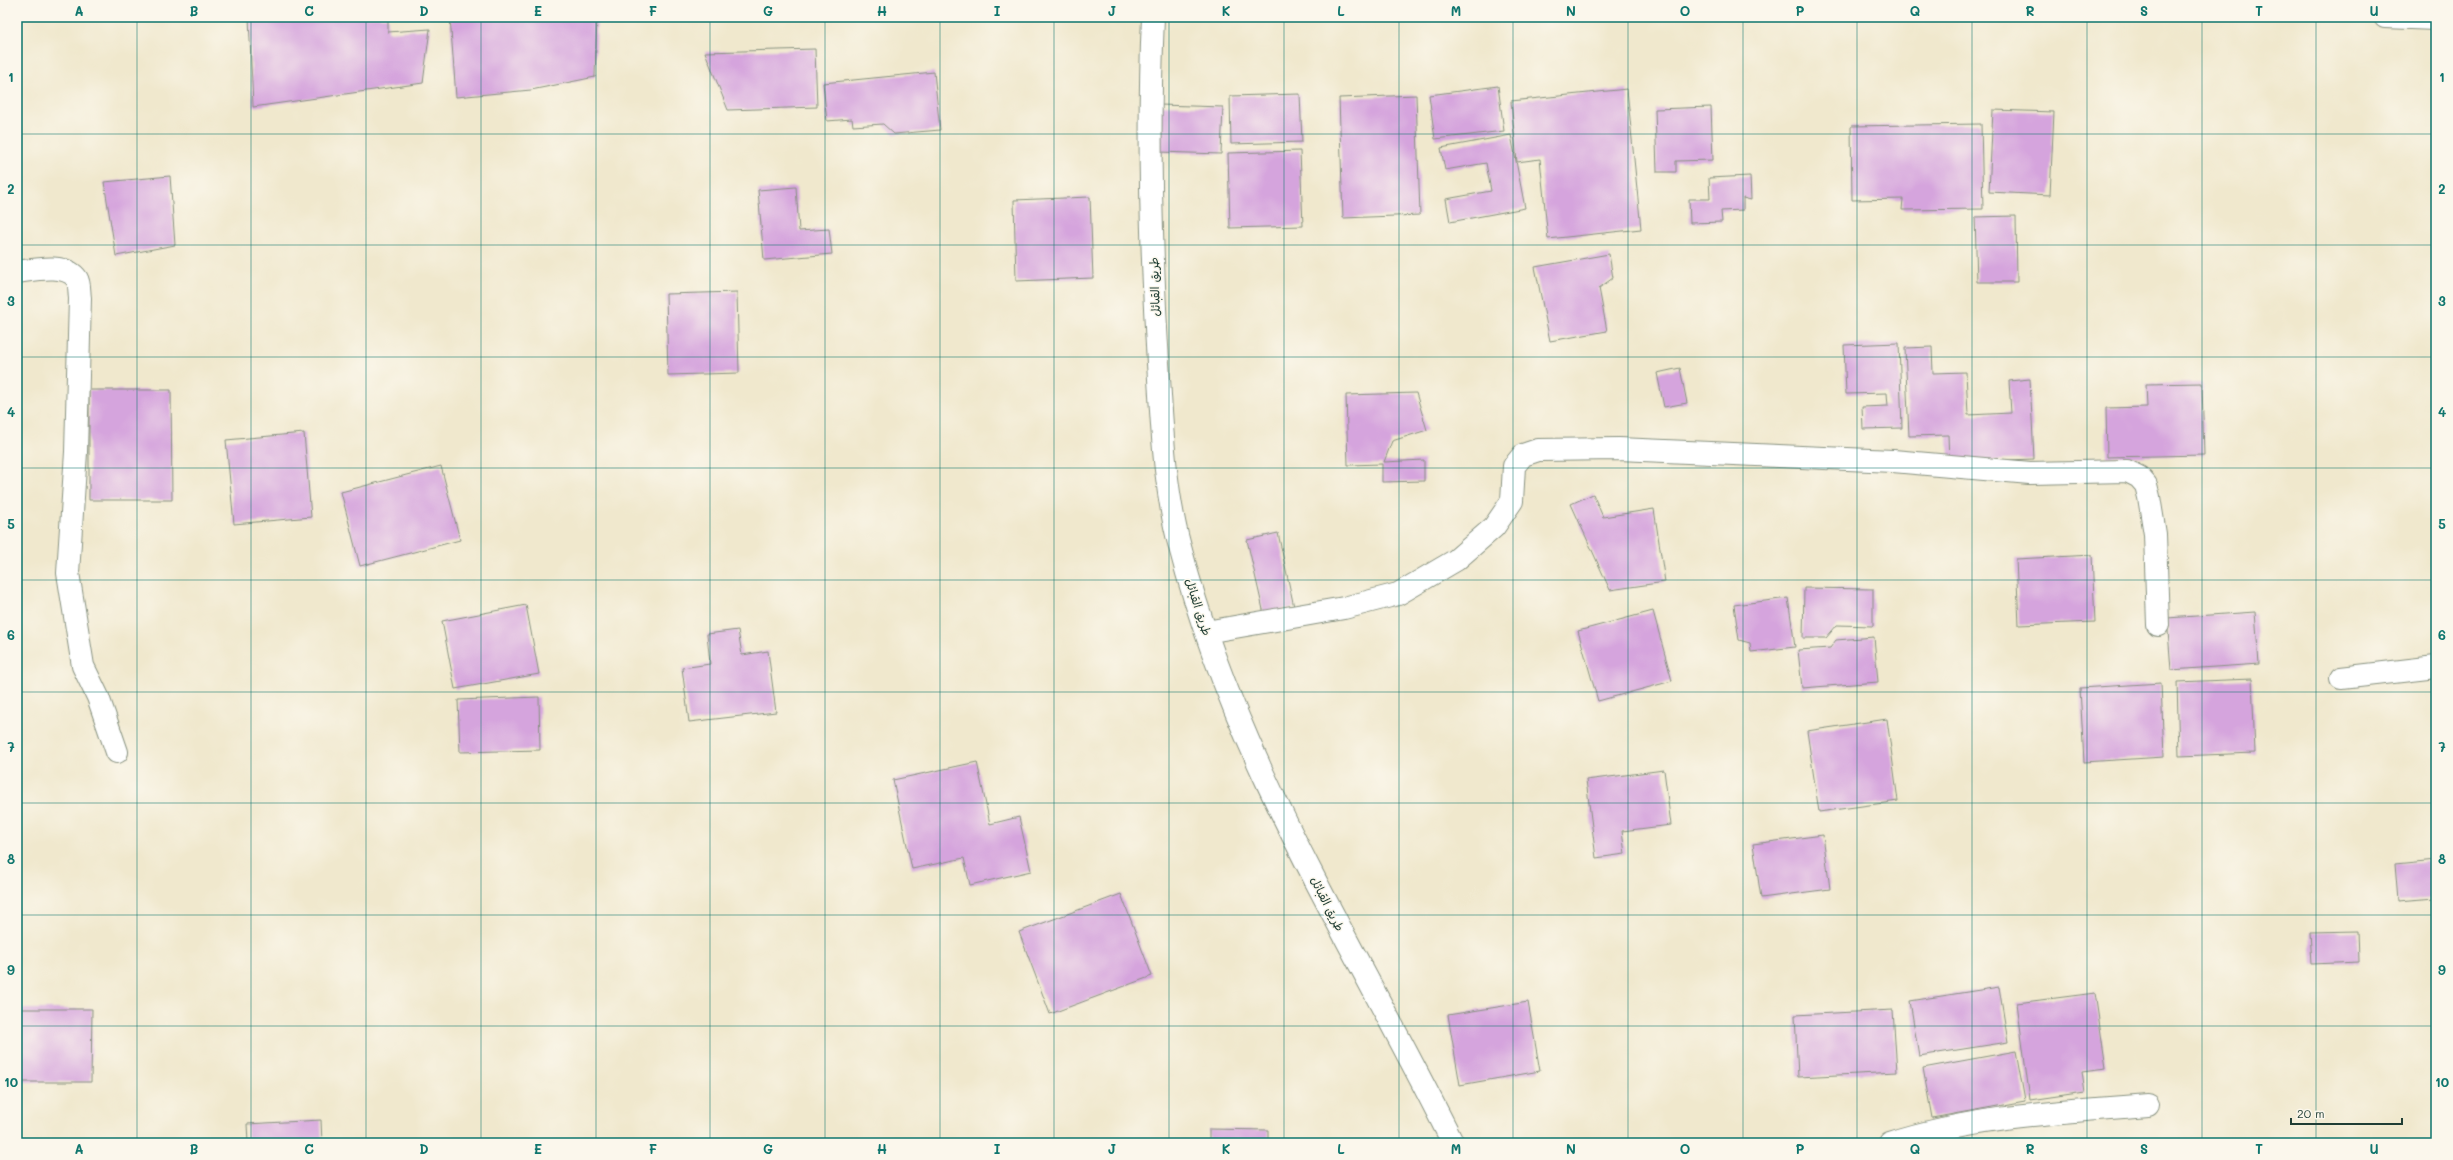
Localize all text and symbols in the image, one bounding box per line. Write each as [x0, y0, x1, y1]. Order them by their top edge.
text: A [74, 2, 84, 19]
text: B [190, 2, 199, 19]
text: C [304, 2, 314, 19]
text: D [419, 2, 429, 19]
text: E [534, 2, 542, 19]
text: F [649, 2, 657, 19]
text: G [763, 2, 773, 19]
text: H [877, 2, 887, 19]
text: I [994, 2, 1001, 19]
text: J [1108, 2, 1116, 19]
text: K [1222, 2, 1231, 19]
text: L [1337, 2, 1345, 19]
text: M [1451, 2, 1461, 19]
text: N [1566, 2, 1576, 19]
text: O [1680, 2, 1690, 19]
text: P [1796, 2, 1805, 19]
text: Q [1910, 2, 1920, 19]
text: R [2026, 2, 2035, 19]
text: S [2140, 2, 2148, 19]
text: T [2255, 2, 2263, 19]
text: U [2369, 2, 2379, 19]
text: 1 [8, 68, 14, 85]
text: 1 [2439, 68, 2445, 85]
text: 2 [7, 180, 15, 197]
text: 2 [2438, 180, 2446, 197]
street label: طريق القبائل [1145, 257, 1164, 317]
text: 3 [7, 292, 15, 309]
text: 3 [2438, 292, 2446, 309]
text: 4 [7, 403, 15, 420]
text: 4 [2438, 403, 2446, 420]
text: 5 [7, 515, 15, 532]
text: 5 [2438, 515, 2446, 532]
street label: طريق القبائل [1181, 576, 1216, 638]
text: 6 [7, 626, 15, 643]
text: 6 [2438, 626, 2446, 643]
text: 7 [7, 738, 15, 755]
text: 7 [2438, 738, 2446, 755]
text: 8 [7, 850, 15, 867]
text: 8 [2438, 850, 2446, 867]
street label: طريق القبائل [1306, 873, 1349, 934]
text: 9 [7, 961, 15, 978]
text: 9 [2438, 961, 2446, 978]
text: 10 [4, 1073, 18, 1090]
text: 10 [2435, 1073, 2449, 1090]
scale bar [2291, 1100, 2402, 1126]
text: 20 m [2297, 1105, 2325, 1121]
text: A [74, 1140, 84, 1157]
text: B [190, 1140, 199, 1157]
text: C [304, 1140, 314, 1157]
text: D [419, 1140, 429, 1157]
text: E [534, 1140, 542, 1157]
text: F [649, 1140, 657, 1157]
text: G [763, 1140, 773, 1157]
text: H [877, 1140, 887, 1157]
text: I [994, 1140, 1001, 1157]
text: J [1108, 1140, 1116, 1157]
text: K [1222, 1140, 1231, 1157]
text: L [1337, 1140, 1345, 1157]
text: M [1451, 1140, 1461, 1157]
text: N [1566, 1140, 1576, 1157]
text: O [1680, 1140, 1690, 1157]
text: P [1796, 1140, 1805, 1157]
text: Q [1910, 1140, 1920, 1157]
text: R [2026, 1140, 2035, 1157]
text: S [2140, 1140, 2148, 1157]
text: T [2255, 1140, 2263, 1157]
text: U [2369, 1140, 2379, 1157]

